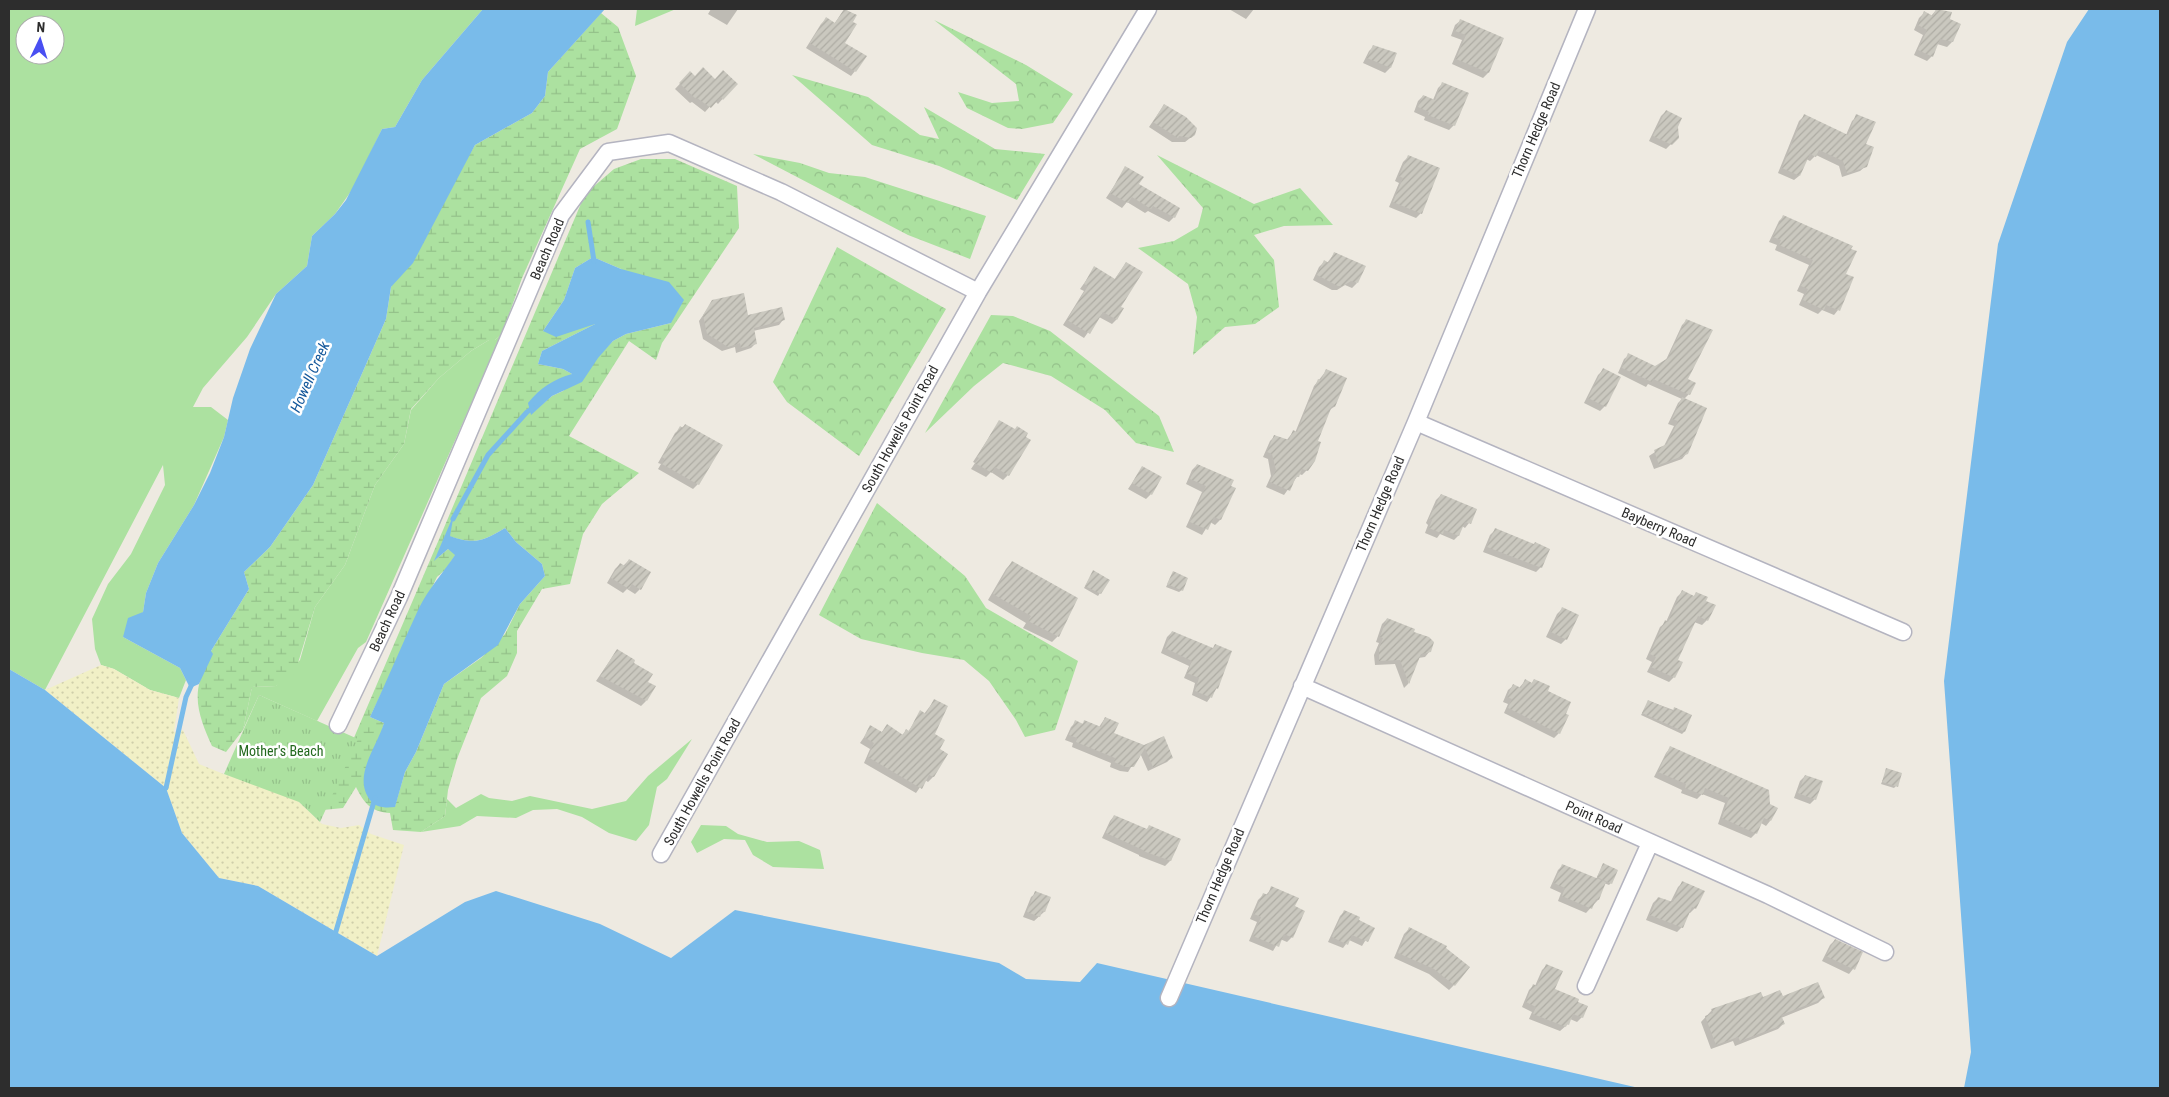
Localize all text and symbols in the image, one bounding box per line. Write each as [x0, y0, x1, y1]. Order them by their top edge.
north arrow [15, 15, 65, 65]
text: N [36, 19, 46, 35]
street label: Thorn Hedge Road [1509, 80, 1563, 180]
street label: Beach Road [527, 216, 567, 282]
water label: Howell Creek [286, 338, 334, 415]
street label: South Howells Point Road [858, 363, 942, 495]
street label: Thorn Hedge Road [1353, 454, 1407, 554]
street label: Bayberry Road [1619, 504, 1699, 550]
street label: Beach Road [366, 588, 408, 654]
street label: South Howells Point Road [660, 716, 744, 848]
park label: Mother's Beach [238, 743, 324, 759]
street label: Point Road [1563, 797, 1625, 837]
street label: Thorn Hedge Road [1193, 826, 1247, 926]

